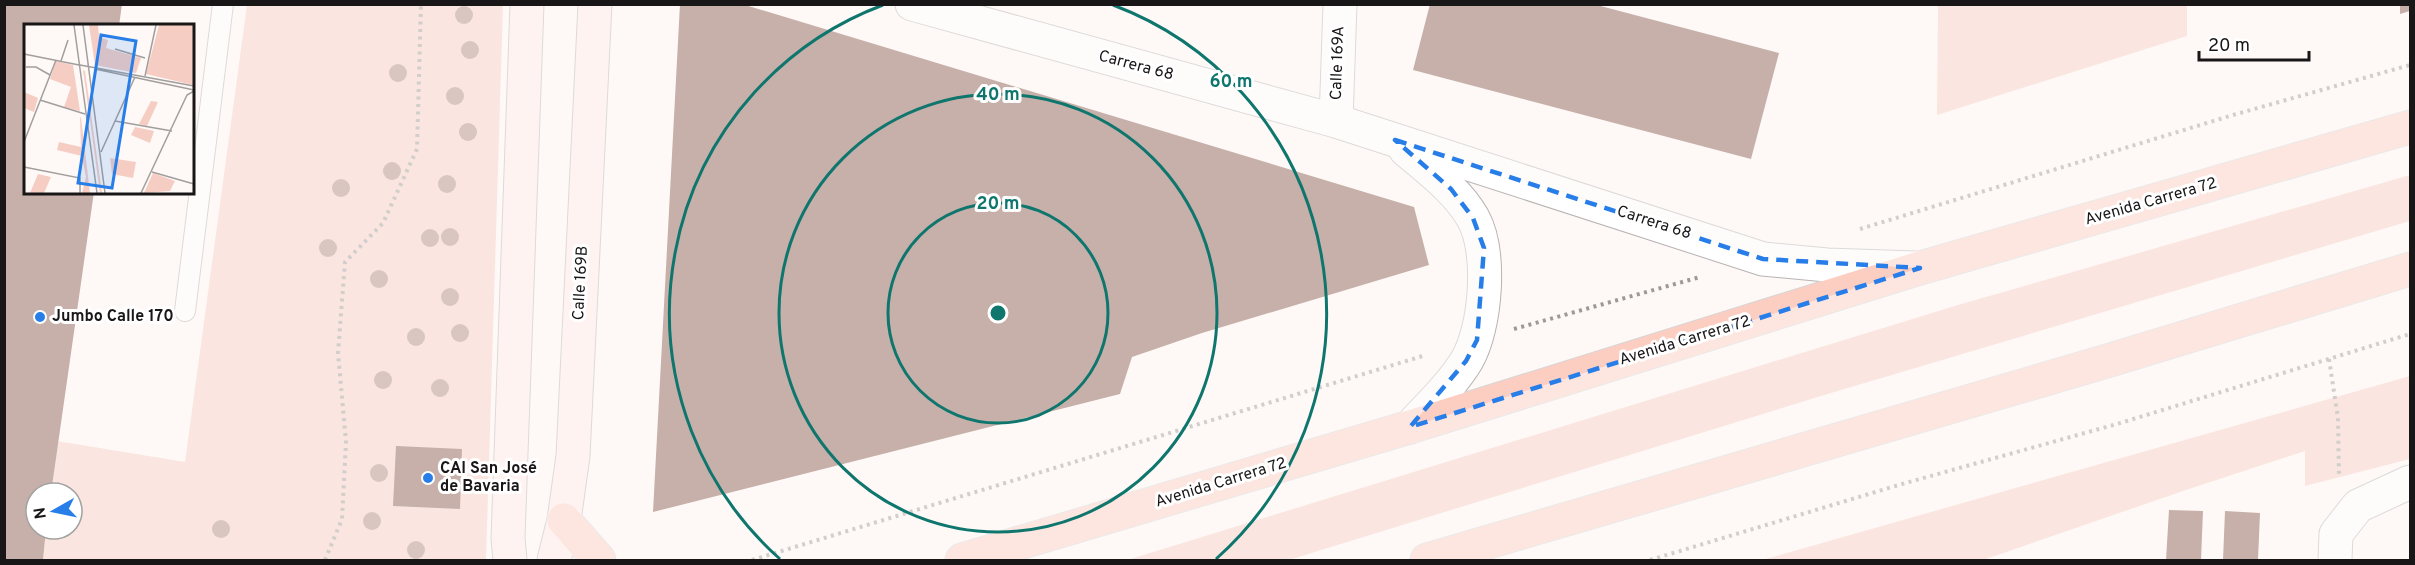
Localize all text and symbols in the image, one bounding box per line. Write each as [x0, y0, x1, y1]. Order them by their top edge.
inset map [24, 24, 194, 194]
scale bar [2199, 24, 2308, 62]
street label: Calle 169A [1327, 25, 1349, 100]
text: 20 m [2208, 35, 2250, 58]
street label: Carrera 68 [1096, 46, 1176, 86]
text: 60 m [1209, 71, 1253, 94]
text: 40 m [976, 84, 1020, 107]
street label: Avenida Carrera 72 [2083, 174, 2219, 230]
text: 20 m [976, 193, 1020, 216]
street label: Carrera 68 [1614, 202, 1694, 244]
street label: Calle 169B [569, 245, 593, 321]
centre of rings [988, 303, 1008, 323]
place label: Jumbo Calle 170 [52, 307, 174, 327]
marker: Jumbo Calle 170 [33, 310, 47, 324]
street label: Avenida Carrera 72 [1617, 312, 1753, 370]
street label: Avenida Carrera 72 [1153, 454, 1289, 512]
place label: CAI San José de Bavaria [440, 459, 537, 497]
marker: CAI San José de Bavaria [421, 471, 435, 485]
north arrow [24, 481, 84, 541]
text: N [30, 506, 52, 520]

